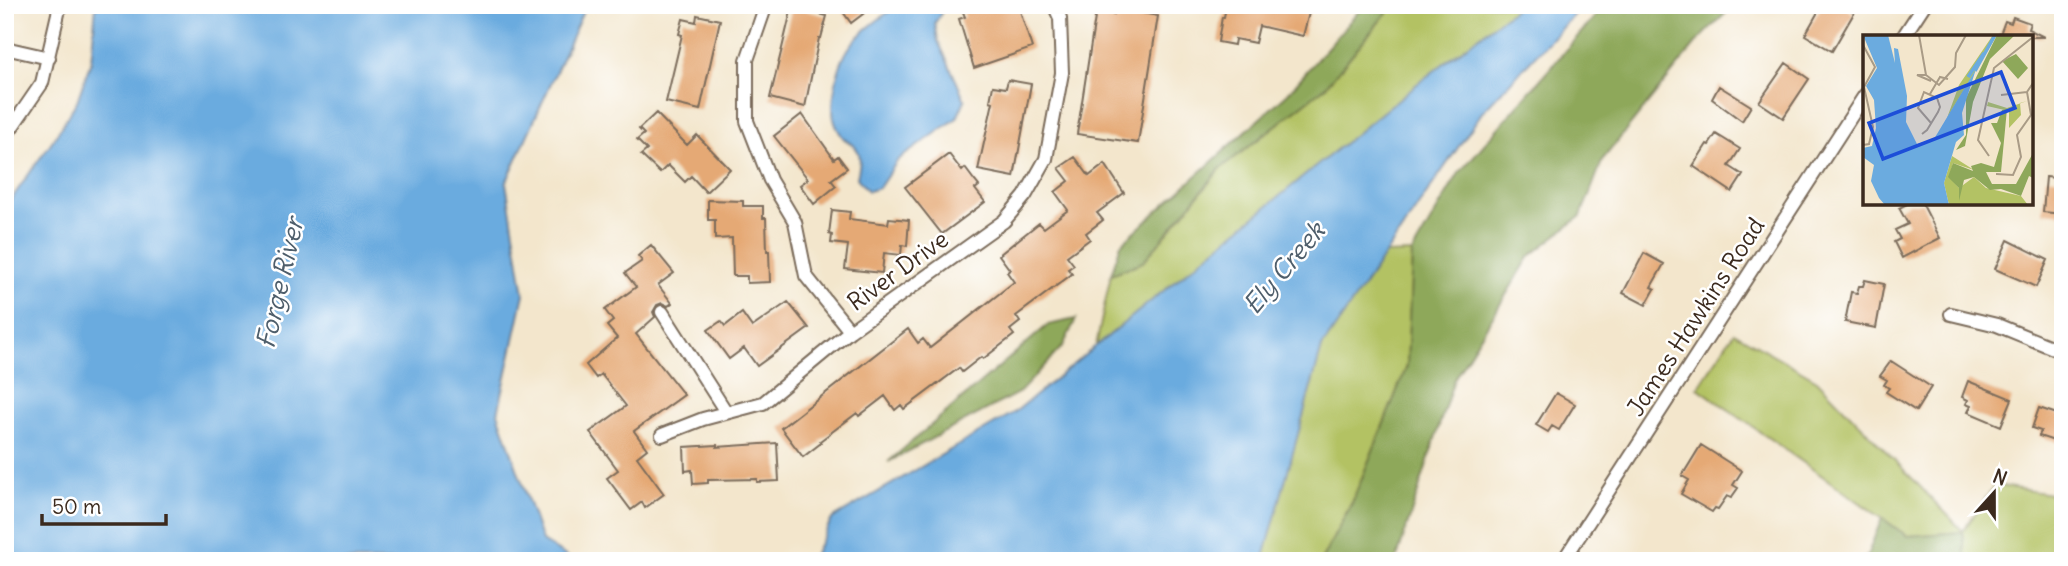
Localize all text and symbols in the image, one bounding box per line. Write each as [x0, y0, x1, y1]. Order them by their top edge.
inset map [1863, 35, 2033, 205]
water label: Forge River [248, 211, 311, 351]
street label: James Hawkins Road [1620, 212, 1771, 421]
water label: Ely Creek [1236, 214, 1333, 320]
street label: River Drive [841, 224, 954, 317]
north arrow [1960, 458, 2030, 528]
text: N [1990, 464, 2011, 491]
scale bar [42, 482, 166, 526]
text: 50 m [52, 493, 101, 520]

